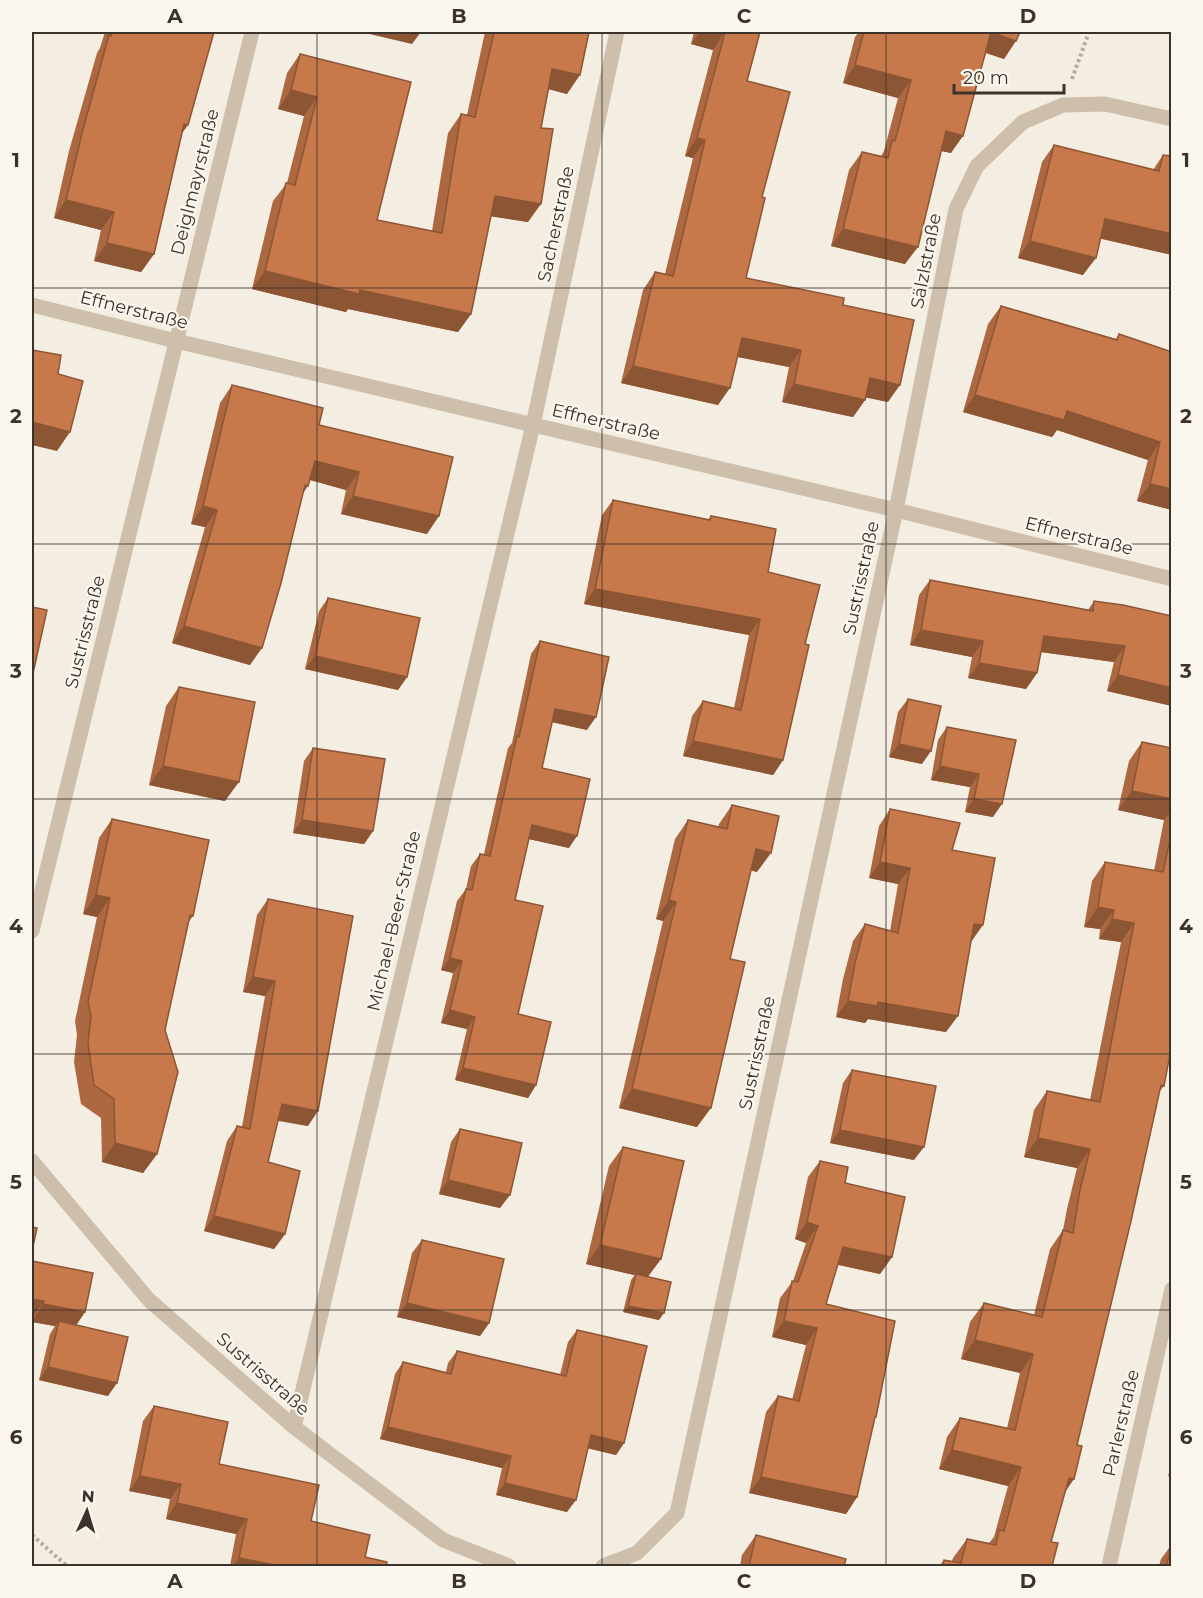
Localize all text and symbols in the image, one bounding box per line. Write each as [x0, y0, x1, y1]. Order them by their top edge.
text: A [166, 4, 183, 28]
text: B [451, 4, 467, 28]
text: C [737, 4, 752, 28]
text: D [1020, 4, 1036, 28]
scale bar [954, 57, 1064, 95]
text: 20 m [963, 67, 1009, 89]
street label: Deiglmayrstraße [166, 106, 224, 258]
text: 1 [12, 148, 20, 172]
text: 1 [1182, 148, 1190, 172]
street label: Sacherstraße [533, 164, 579, 284]
street label: Sälzlstraße [906, 211, 946, 311]
street label: Effnerstraße [78, 286, 190, 334]
street label: Effnerstraße [550, 399, 662, 445]
text: 2 [10, 404, 22, 428]
text: 2 [1180, 404, 1192, 428]
street label: Effnerstraße [1023, 512, 1135, 560]
street label: Sustrisstraße [838, 519, 884, 637]
street label: Sustrisstraße [60, 573, 110, 691]
text: 3 [9, 659, 22, 683]
text: 3 [1179, 659, 1192, 683]
street label: Michael-Beer-Straße [363, 828, 426, 1013]
text: 4 [9, 914, 23, 938]
text: 4 [1179, 914, 1193, 938]
street label: Sustrisstraße [734, 994, 780, 1112]
text: 5 [10, 1170, 22, 1194]
text: 5 [1180, 1170, 1192, 1194]
street label: Sustrisstraße [212, 1328, 314, 1420]
street label: Parlerstraße [1098, 1367, 1144, 1479]
text: 6 [10, 1425, 23, 1449]
text: 6 [1180, 1425, 1193, 1449]
north arrow [57, 1481, 117, 1541]
text: N [81, 1487, 95, 1506]
text: A [166, 1569, 183, 1593]
text: B [451, 1569, 467, 1593]
text: C [737, 1569, 752, 1593]
text: D [1020, 1569, 1036, 1593]

